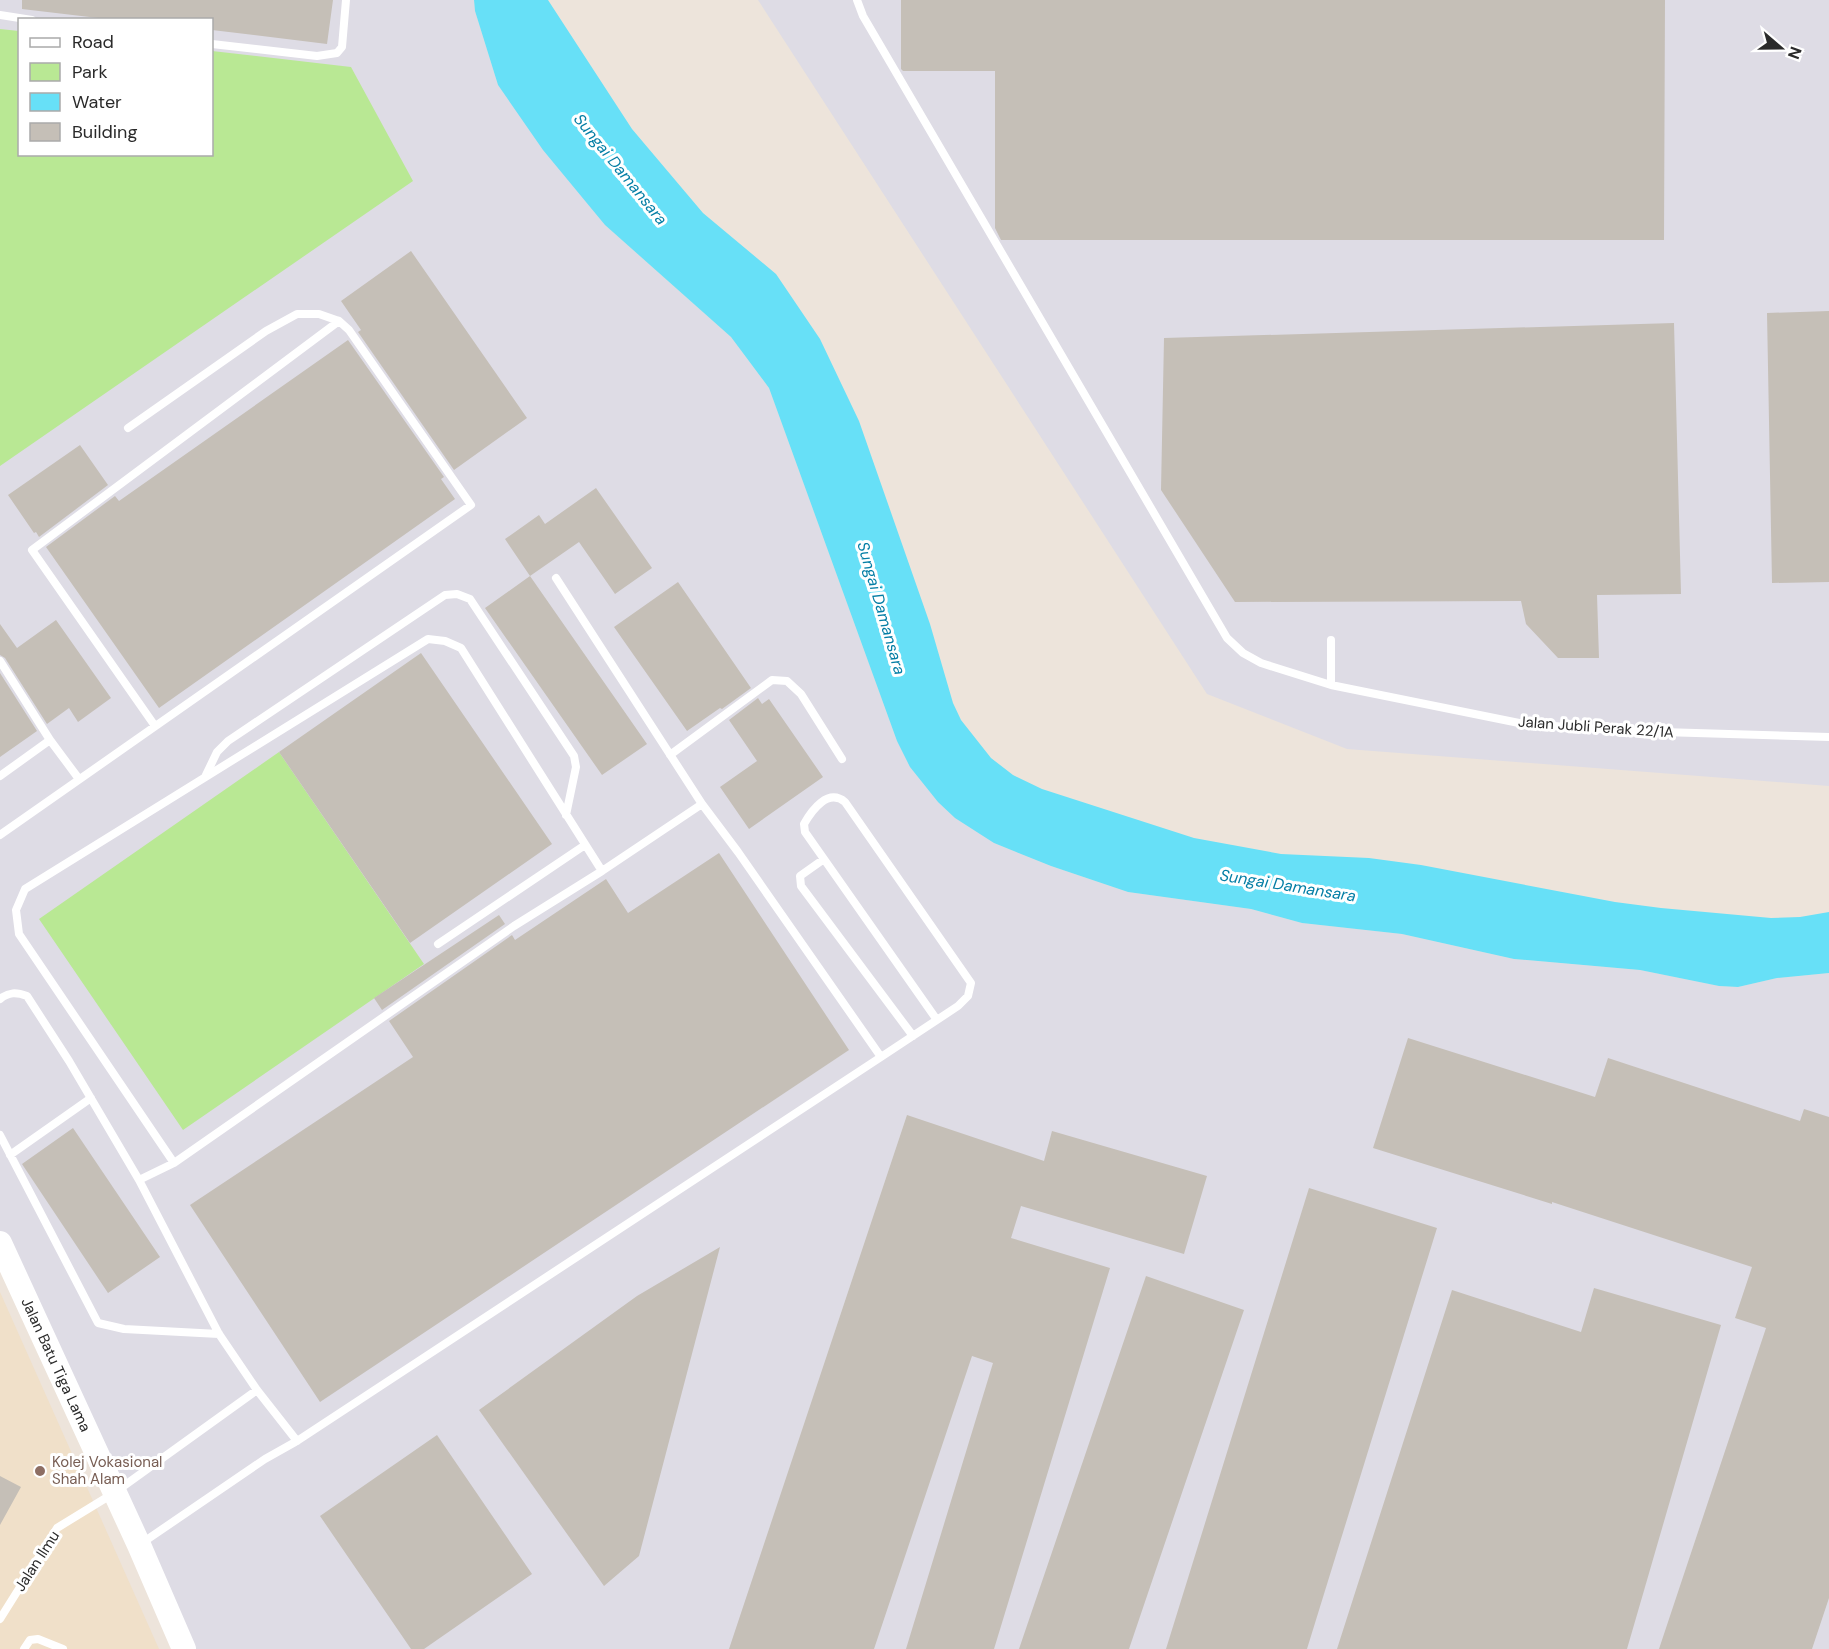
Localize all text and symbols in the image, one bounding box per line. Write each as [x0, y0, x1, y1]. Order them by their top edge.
legend [18, 18, 213, 156]
north arrow [1751, 18, 1811, 78]
text: Road [72, 30, 114, 54]
text: N [1783, 44, 1806, 62]
text: Park [72, 60, 108, 84]
text: Water [72, 90, 122, 114]
water label: Sungai Damansara [569, 109, 672, 229]
text: Building [72, 120, 137, 144]
water label: Sungai Damansara [852, 539, 911, 677]
street label: Jalan Jubli Perak 22/1A [1517, 712, 1675, 742]
water label: Sungai Damansara [1218, 864, 1358, 907]
street label: Jalan Batu Tiga Lama [17, 1294, 96, 1435]
place label: Kolej Vokasional Shah Alam [52, 1452, 162, 1489]
marker: Kolej Vokasional Shah Alam [33, 1464, 47, 1478]
street label: Jalan Ilmu [10, 1527, 64, 1595]

